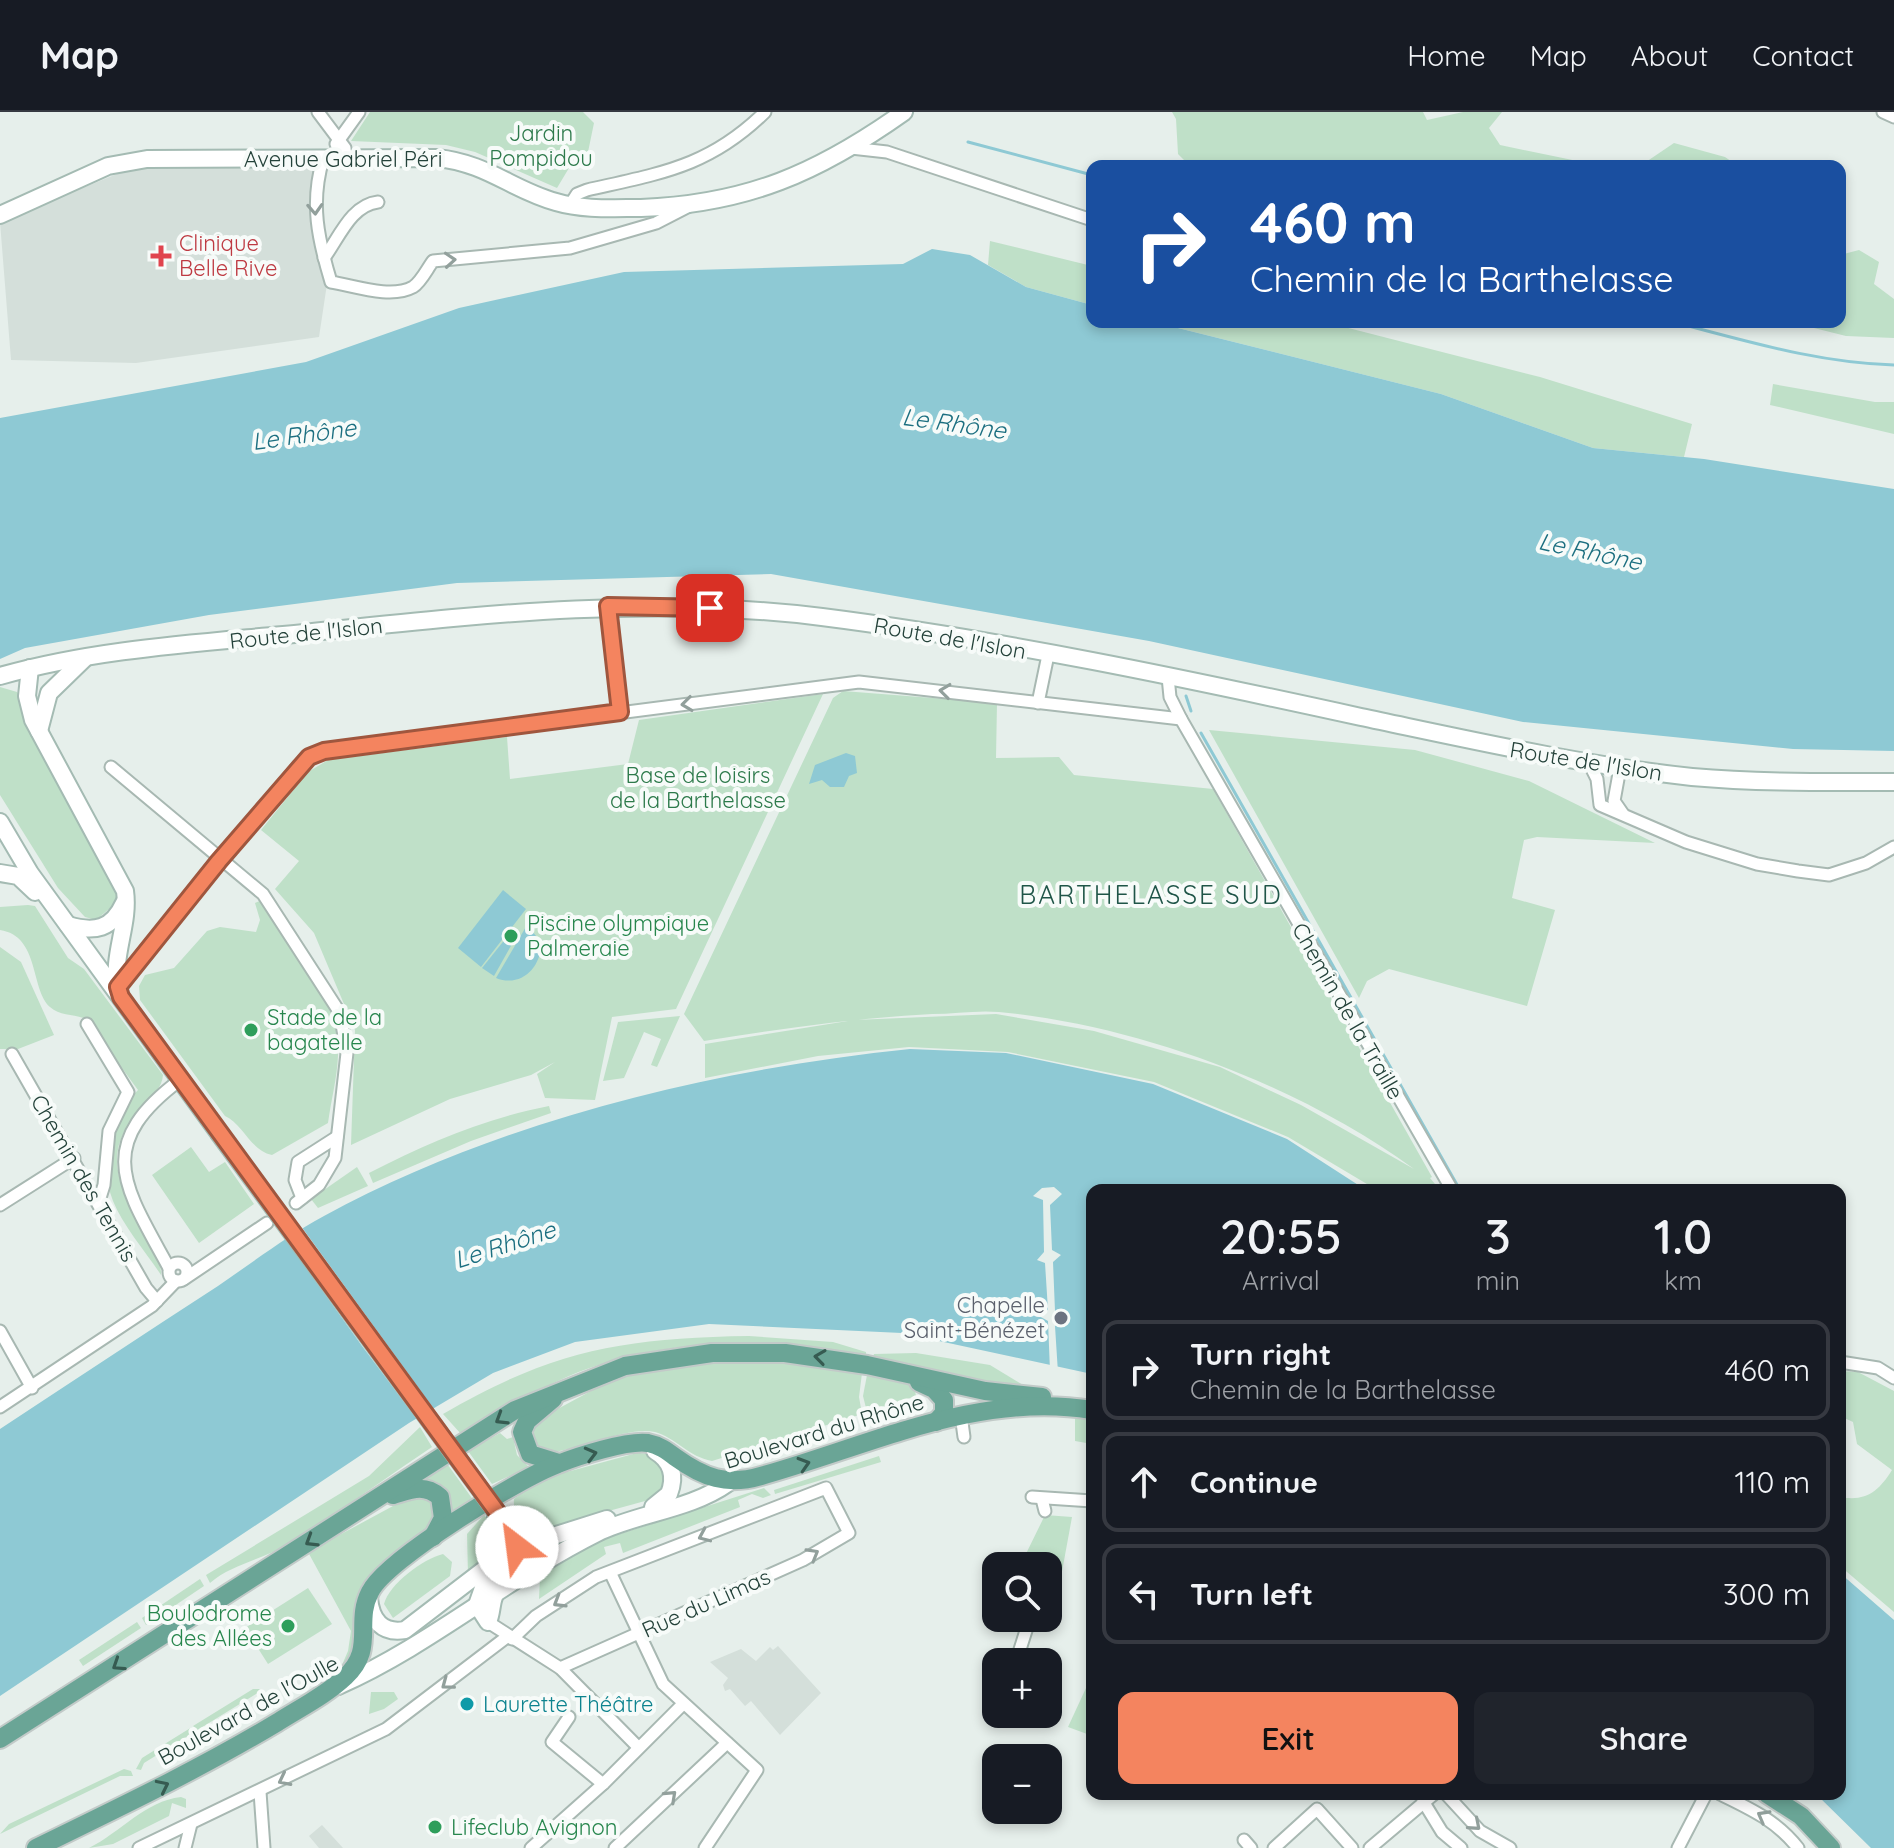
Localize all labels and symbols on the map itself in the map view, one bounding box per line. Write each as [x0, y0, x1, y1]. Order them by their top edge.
park label: Jardin Pompidou [489, 119, 593, 172]
street label: Avenue Gabriel Péri [244, 145, 442, 173]
one-way arrow [307, 203, 324, 216]
place label: Clinique Belle Rive [179, 229, 277, 282]
marker: Clinique Belle Rive [150, 245, 172, 267]
one-way arrow [444, 252, 457, 269]
water label: Le Rhône [900, 401, 1009, 445]
water label: Le Rhône [250, 412, 359, 456]
water label: Le Rhône [1536, 525, 1646, 577]
pin [676, 574, 744, 642]
street label: Route de l'Islon [228, 611, 384, 655]
street label: Route de l'Islon [872, 611, 1028, 665]
one-way arrow [938, 683, 952, 700]
one-way arrow [680, 695, 693, 712]
street label: Route de l'Islon [1508, 735, 1664, 787]
park label: Base de loisirs de la Barthelasse [610, 761, 786, 814]
district label: BARTHELASSE SUD [1019, 878, 1283, 911]
place label: Piscine olympique Palmeraie [527, 909, 709, 962]
street label: Chemin de la Traille [1286, 918, 1410, 1104]
marker: Piscine olympique Palmeraie [502, 927, 520, 945]
place label: Stade de la bagatelle [267, 1003, 382, 1056]
marker: Stade de la bagatelle [242, 1021, 260, 1039]
street label: Chemin des Tennis [25, 1089, 143, 1267]
water label: Le Rhône [450, 1213, 560, 1274]
place label: Chapelle Saint-Bénézet [904, 1291, 1045, 1344]
marker: Chapelle Saint-Bénézet [1052, 1309, 1070, 1327]
one-way arrow [813, 1349, 827, 1366]
street label: Boulevard du Rhône [721, 1387, 927, 1475]
one-way arrow [495, 1409, 510, 1424]
one-way arrow [583, 1447, 597, 1464]
one-way arrow [796, 1457, 810, 1473]
position arrow [475, 1505, 559, 1589]
one-way arrow [698, 1526, 713, 1542]
one-way arrow [305, 1531, 319, 1546]
one-way arrow [804, 1548, 819, 1564]
street label: Rue du Limas [637, 1562, 775, 1644]
one-way arrow [553, 1592, 568, 1607]
place label: Boulodrome des Allées [147, 1599, 272, 1652]
marker: Boulodrome des Allées [279, 1617, 297, 1635]
street label: Boulevard de l'Oulle [153, 1649, 343, 1771]
one-way arrow [112, 1655, 127, 1670]
one-way arrow [441, 1674, 456, 1688]
place label: Laurette Théâtre [483, 1690, 654, 1718]
marker: Laurette Théâtre [458, 1695, 476, 1713]
one-way arrow [278, 1770, 293, 1785]
one-way arrow [154, 1780, 169, 1795]
one-way arrow [662, 1790, 676, 1805]
one-way arrow [1757, 1810, 1772, 1826]
place label: Lifeclub Avignon [451, 1813, 618, 1841]
one-way arrow [1466, 1815, 1481, 1830]
marker: Lifeclub Avignon [426, 1818, 444, 1836]

